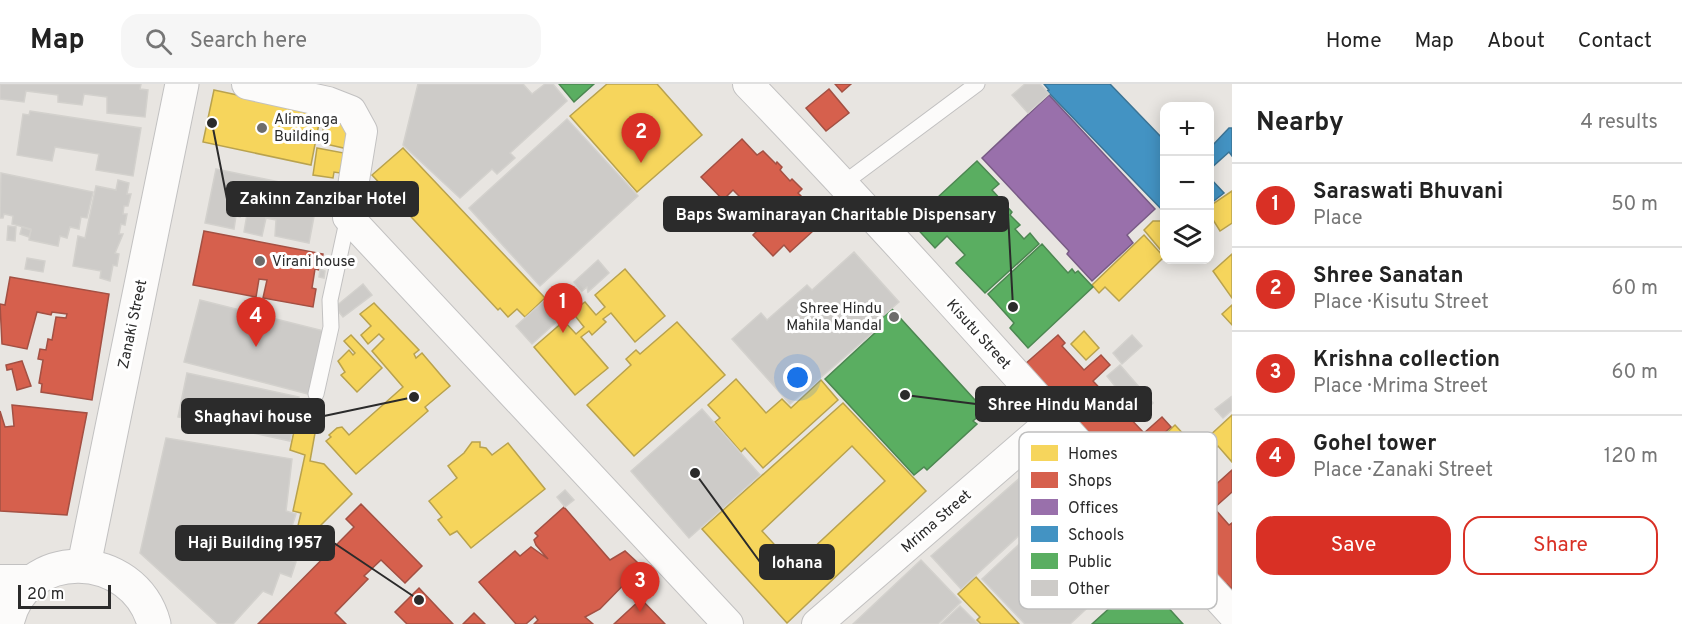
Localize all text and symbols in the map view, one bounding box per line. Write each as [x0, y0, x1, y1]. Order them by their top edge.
search box [121, 14, 541, 68]
text: Map [30, 23, 85, 59]
icon: search [142, 25, 175, 58]
text: Search here [190, 28, 307, 55]
text: Home [1326, 28, 1382, 55]
text: Map [1415, 28, 1454, 55]
text: About [1487, 28, 1545, 55]
text: Contact [1578, 28, 1652, 55]
map controls [1160, 102, 1214, 264]
button: + [1160, 102, 1214, 156]
text: Nearby [1256, 107, 1344, 140]
text: 4 results [1581, 110, 1658, 136]
place label: Alimanga Building [274, 111, 338, 147]
pin: 2 [622, 113, 660, 163]
marker: Alimanga Building [255, 121, 269, 135]
button: − [1160, 156, 1214, 210]
text: Saraswati Bhuvani [1313, 179, 1503, 206]
callout: Zakinn Zanzibar Hotel [227, 182, 418, 216]
text: Zakinn Zanzibar Hotel [240, 190, 406, 210]
text: 1 [1272, 192, 1280, 218]
text: 50 m [1611, 192, 1658, 218]
callout: Baps Swaminarayan Charitable Dispensary [664, 197, 1008, 231]
text: Baps Swaminarayan Charitable Dispensary [676, 206, 996, 226]
text: Place [1313, 206, 1363, 232]
button: layers [1160, 210, 1214, 264]
place label: Virani house [272, 253, 355, 272]
marker: Virani house [253, 254, 267, 268]
text: Shree Sanatan [1313, 263, 1463, 290]
text: 2 [1269, 276, 1282, 302]
text: 60 m [1612, 276, 1658, 302]
street label: Zanaki Street [115, 278, 152, 371]
pin: 1 [544, 284, 582, 333]
text: Place · Kisutu Street [1313, 290, 1489, 316]
street label: Kisutu Street [942, 296, 1014, 374]
pin: 4 [236, 298, 276, 347]
place label: Shree Hindu Mahila Mandal [786, 300, 882, 336]
marker: Shree Hindu Mahila Mandal [887, 310, 901, 324]
text: Krishna collection [1313, 347, 1500, 374]
text: 3 [1270, 360, 1282, 386]
text: 60 m [1612, 360, 1658, 386]
your location [783, 363, 812, 392]
text: Place · Mrima Street [1313, 374, 1488, 400]
callout: Shree Hindu Mandal [976, 387, 1151, 421]
text: Shree Hindu Mandal [988, 396, 1138, 416]
callout: Shaghavi house [182, 399, 324, 433]
text: Shaghavi house [194, 408, 312, 428]
text: Gohel tower [1313, 431, 1436, 458]
legend [1019, 432, 1217, 609]
text: 4 [1269, 444, 1282, 470]
text: 120 m [1604, 444, 1658, 470]
text: Homes [1068, 445, 1118, 465]
text: Place · Zanaki Street [1313, 458, 1493, 484]
text: Shops [1068, 472, 1112, 492]
street label: Mrima Street [898, 486, 976, 558]
text: Offices [1068, 499, 1119, 519]
button: Save [1256, 516, 1451, 575]
button: Share [1463, 516, 1658, 575]
callout: Haji Building 1957 [176, 526, 334, 560]
text: Schools [1068, 526, 1124, 546]
text: Haji Building 1957 [188, 534, 322, 554]
callout: lohana [760, 545, 834, 579]
text: Public [1068, 553, 1112, 573]
text: lohana [772, 554, 822, 574]
pin: 3 [620, 562, 660, 612]
text: Other [1068, 580, 1110, 600]
scale bar [18, 582, 111, 610]
text: 20 m [27, 585, 64, 605]

